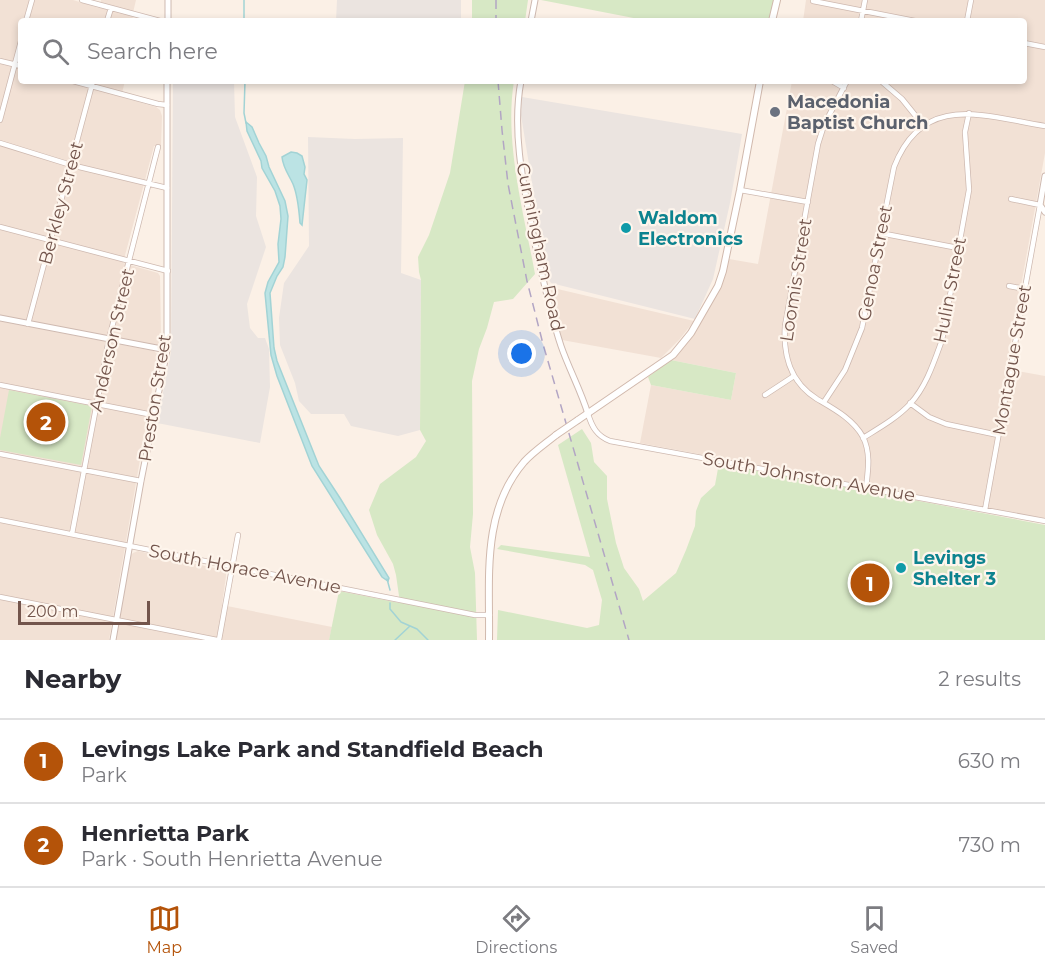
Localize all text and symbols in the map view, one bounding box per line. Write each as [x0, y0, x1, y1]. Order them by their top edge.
search box [18, 18, 1027, 84]
icon: search [39, 35, 72, 68]
text: Search here [87, 38, 218, 65]
place label: Macedonia Baptist Church [787, 91, 928, 134]
marker: Macedonia Baptist Church [768, 105, 782, 119]
street label: Berkley Street [34, 139, 88, 267]
street label: Cunningham Road [511, 161, 569, 333]
street label: Genoa Street [853, 203, 897, 323]
place label: Waldom Electronics [638, 207, 743, 250]
street label: Loomis Street [775, 217, 817, 343]
marker: Waldom Electronics [619, 221, 633, 235]
street label: Hulin Street [929, 235, 971, 345]
street label: Anderson Street [85, 266, 139, 414]
street label: Montague Street [988, 283, 1036, 437]
street label: Preston Street [134, 333, 176, 463]
your location [507, 339, 536, 368]
pin: 2 [26, 400, 66, 444]
street label: South Johnston Avenue [701, 447, 917, 507]
street label: South Horace Avenue [147, 540, 343, 598]
place label: Levings Shelter 3 [913, 547, 997, 590]
pin: 1 [850, 560, 890, 606]
marker: Levings Shelter 3 [894, 561, 908, 575]
scale bar [18, 598, 150, 626]
text: 200 m [27, 602, 78, 621]
text: Nearby [24, 663, 121, 695]
text: 2 results [938, 667, 1021, 691]
text: Levings Lake Park and Standfield Beach [81, 736, 544, 763]
text: 1 [40, 749, 47, 773]
text: 630 m [958, 749, 1021, 773]
text: Park [81, 763, 127, 787]
text: Henrietta Park [81, 820, 249, 847]
text: 2 [38, 833, 49, 857]
text: 730 m [958, 833, 1021, 857]
text: Park · South Henrietta Avenue [81, 847, 383, 871]
tab: Map [147, 902, 182, 957]
tab: Directions [475, 902, 557, 957]
tab: Saved [850, 902, 898, 957]

